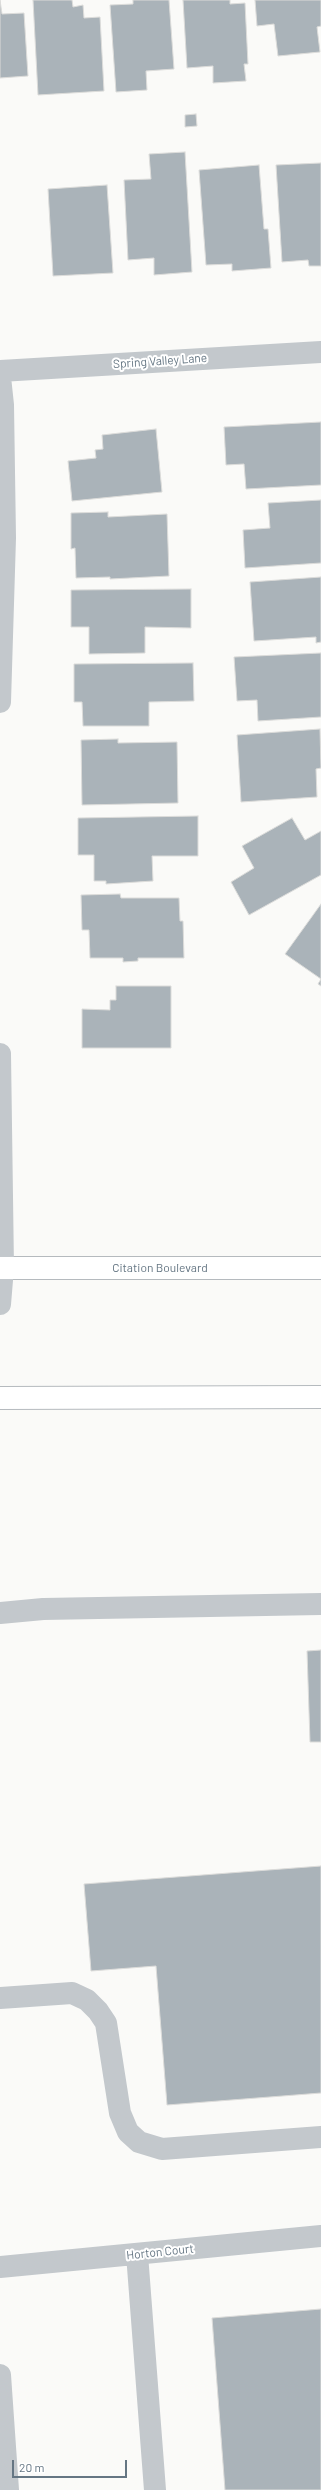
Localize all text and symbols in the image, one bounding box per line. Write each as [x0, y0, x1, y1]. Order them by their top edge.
street label: Spring Valley Lane [112, 351, 208, 371]
street label: Citation Boulevard [112, 1261, 208, 1275]
street label: Horton Court [126, 2241, 194, 2263]
scale bar [14, 2452, 129, 2478]
text: 20 m [19, 2460, 45, 2474]

